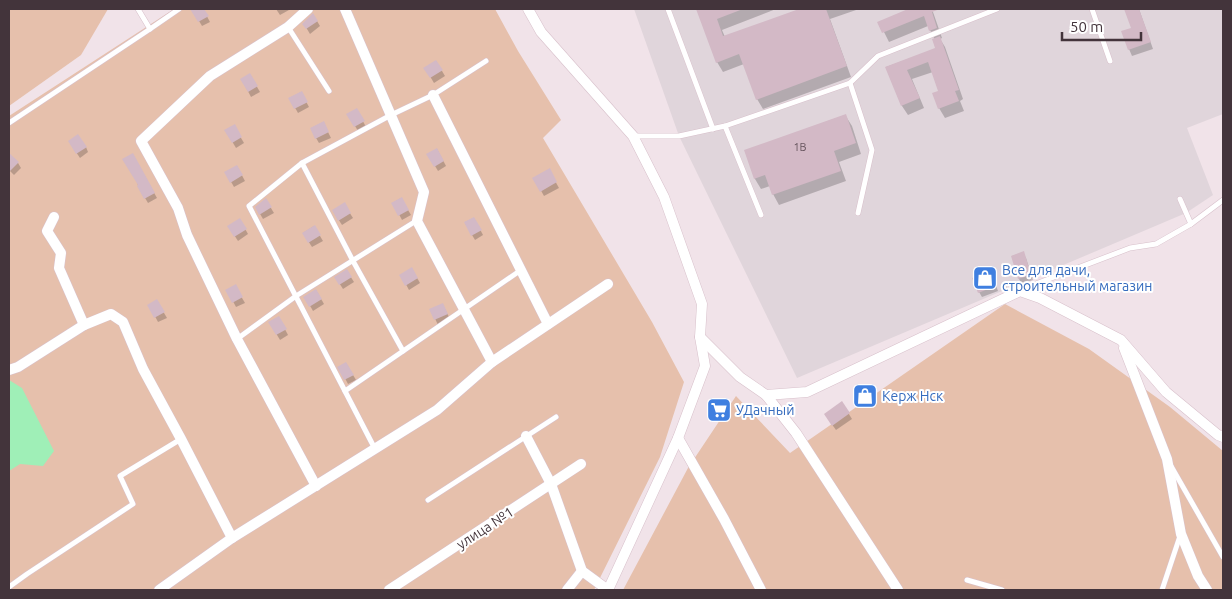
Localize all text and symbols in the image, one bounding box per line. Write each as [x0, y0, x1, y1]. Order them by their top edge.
scale bar [1062, 10, 1141, 42]
text: 50 m [1070, 18, 1103, 35]
house number: 1В [793, 141, 807, 153]
place label: Все для дачи, строительный магазин [1002, 262, 1152, 294]
shop icon: Все для дачи, строительный магазин [972, 265, 998, 291]
shop icon: Керж Нск [852, 383, 878, 409]
place label: Керж Нск [882, 388, 943, 404]
supermarket icon: УДачный [706, 397, 732, 423]
place label: УДачный [736, 402, 794, 418]
street label: улица №1 [453, 504, 517, 552]

